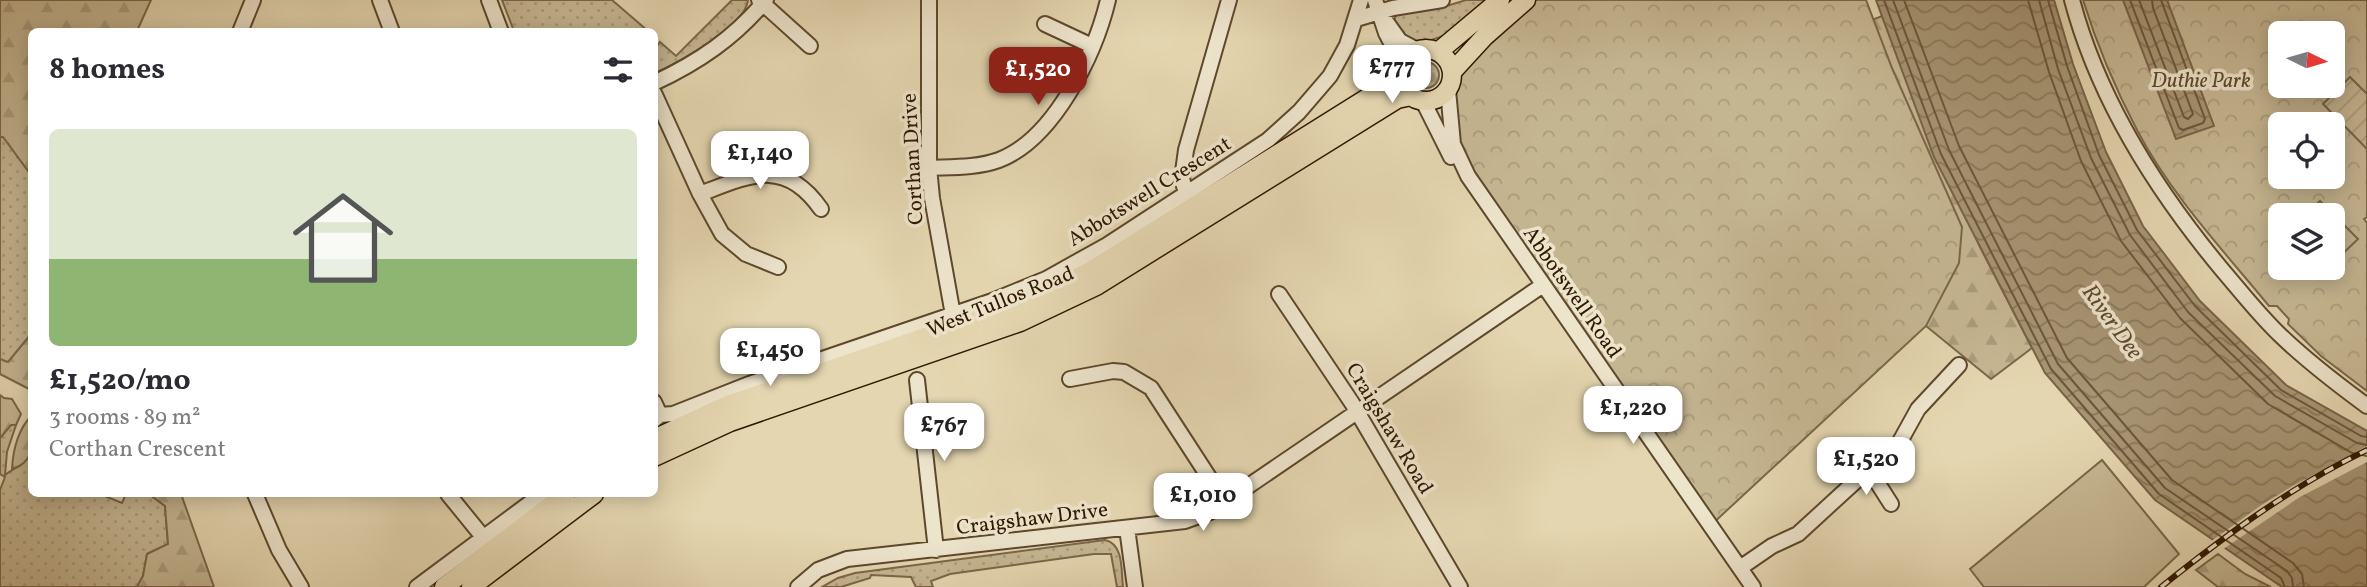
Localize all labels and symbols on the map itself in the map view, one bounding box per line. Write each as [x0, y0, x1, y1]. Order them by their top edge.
north arrow [2268, 21, 2345, 98]
pin: £777 [1351, 46, 1433, 105]
pin: £1,520 [981, 48, 1095, 107]
park label: Duthie Park [2151, 67, 2251, 96]
street label: Corthan Drive [896, 92, 931, 226]
street label: Abbotswell Crescent [1062, 130, 1237, 254]
pin: £1,140 [703, 132, 817, 191]
street label: Abbotswell Road [1515, 221, 1628, 365]
street label: West Tullos Road [922, 260, 1079, 345]
water label: River Dee [2073, 278, 2150, 367]
pin: £1,450 [713, 328, 827, 388]
street label: Craigshaw Road [1338, 358, 1439, 500]
pin: £1,220 [1576, 386, 1690, 446]
pin: £767 [903, 404, 985, 463]
pin: £1,520 [1809, 438, 1923, 497]
pin: £1,010 [1146, 474, 1260, 533]
street label: Craigshaw Drive [955, 496, 1110, 543]

